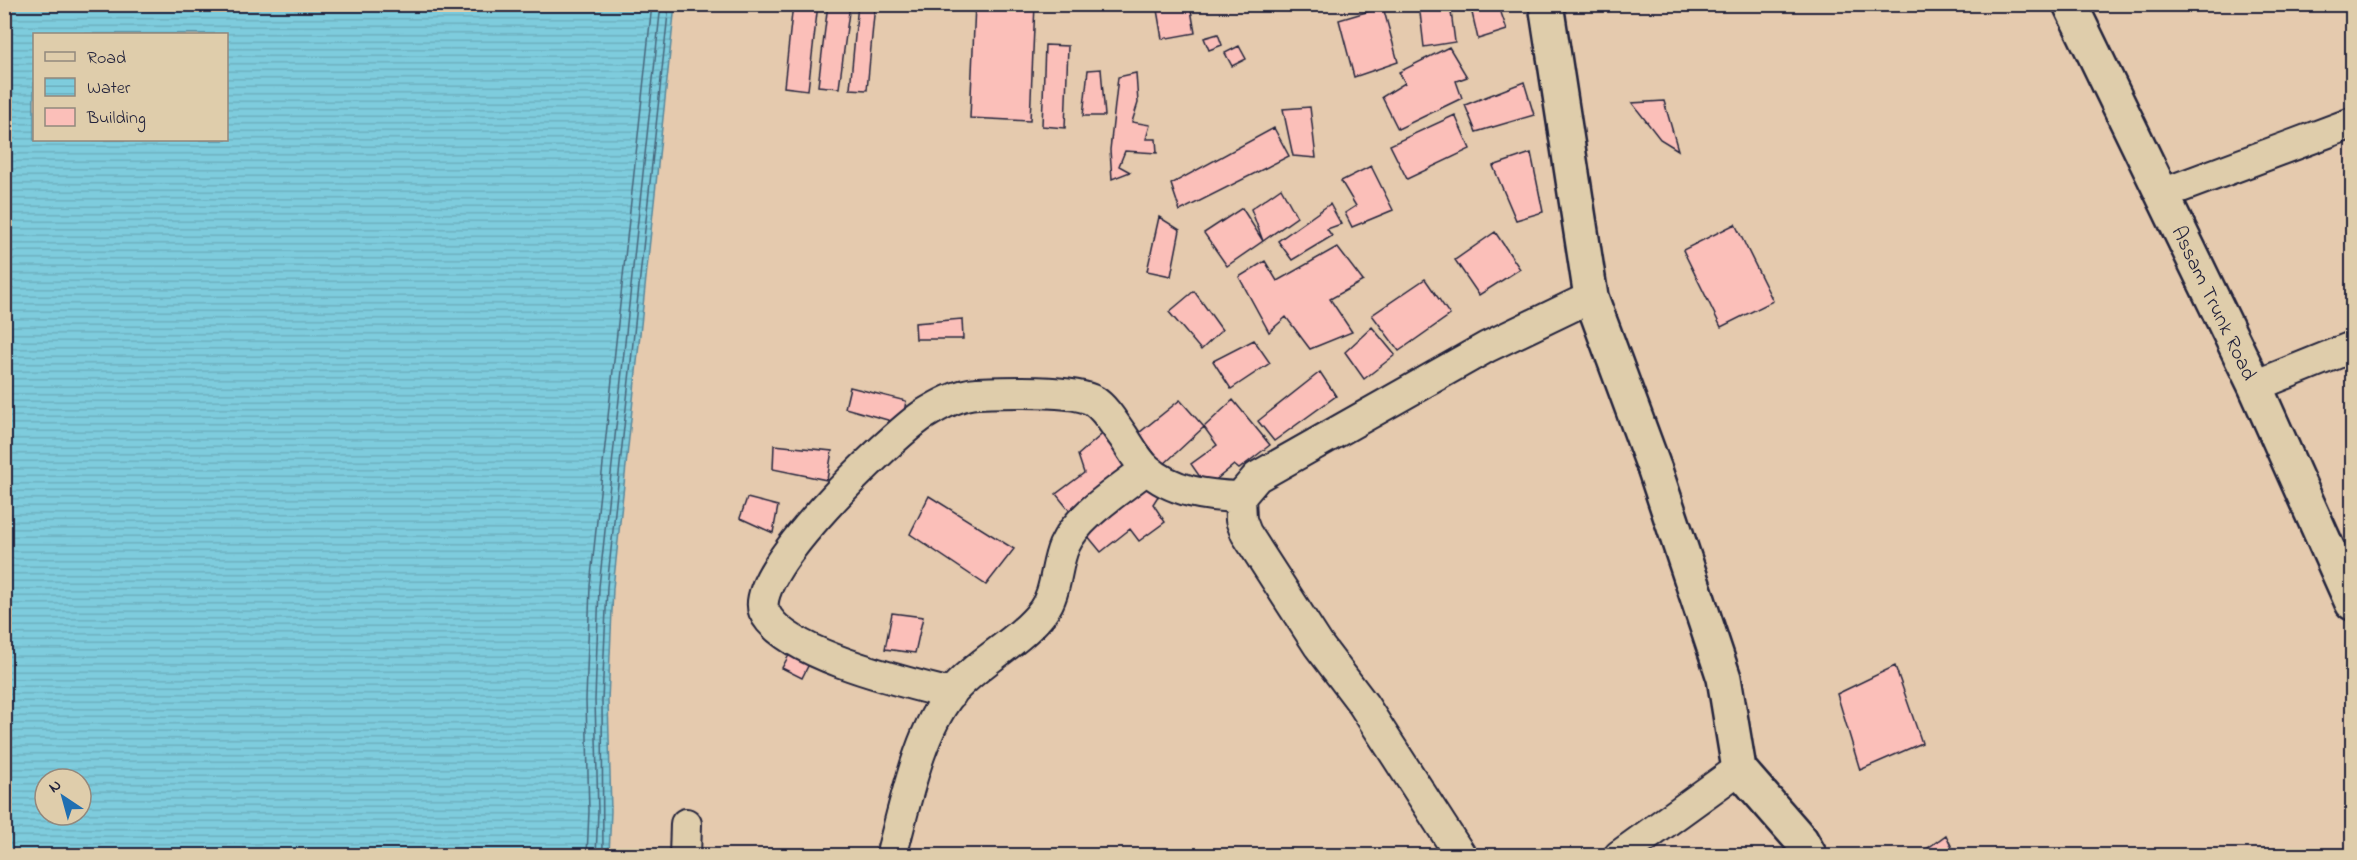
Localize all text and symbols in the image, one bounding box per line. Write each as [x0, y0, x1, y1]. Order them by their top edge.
legend [33, 33, 228, 141]
text: Road [87, 46, 126, 72]
text: Water [87, 76, 131, 102]
text: Building [86, 106, 146, 133]
street label: Assam Trunk Road [2163, 221, 2263, 386]
north arrow [33, 767, 93, 827]
text: N [44, 773, 67, 799]

